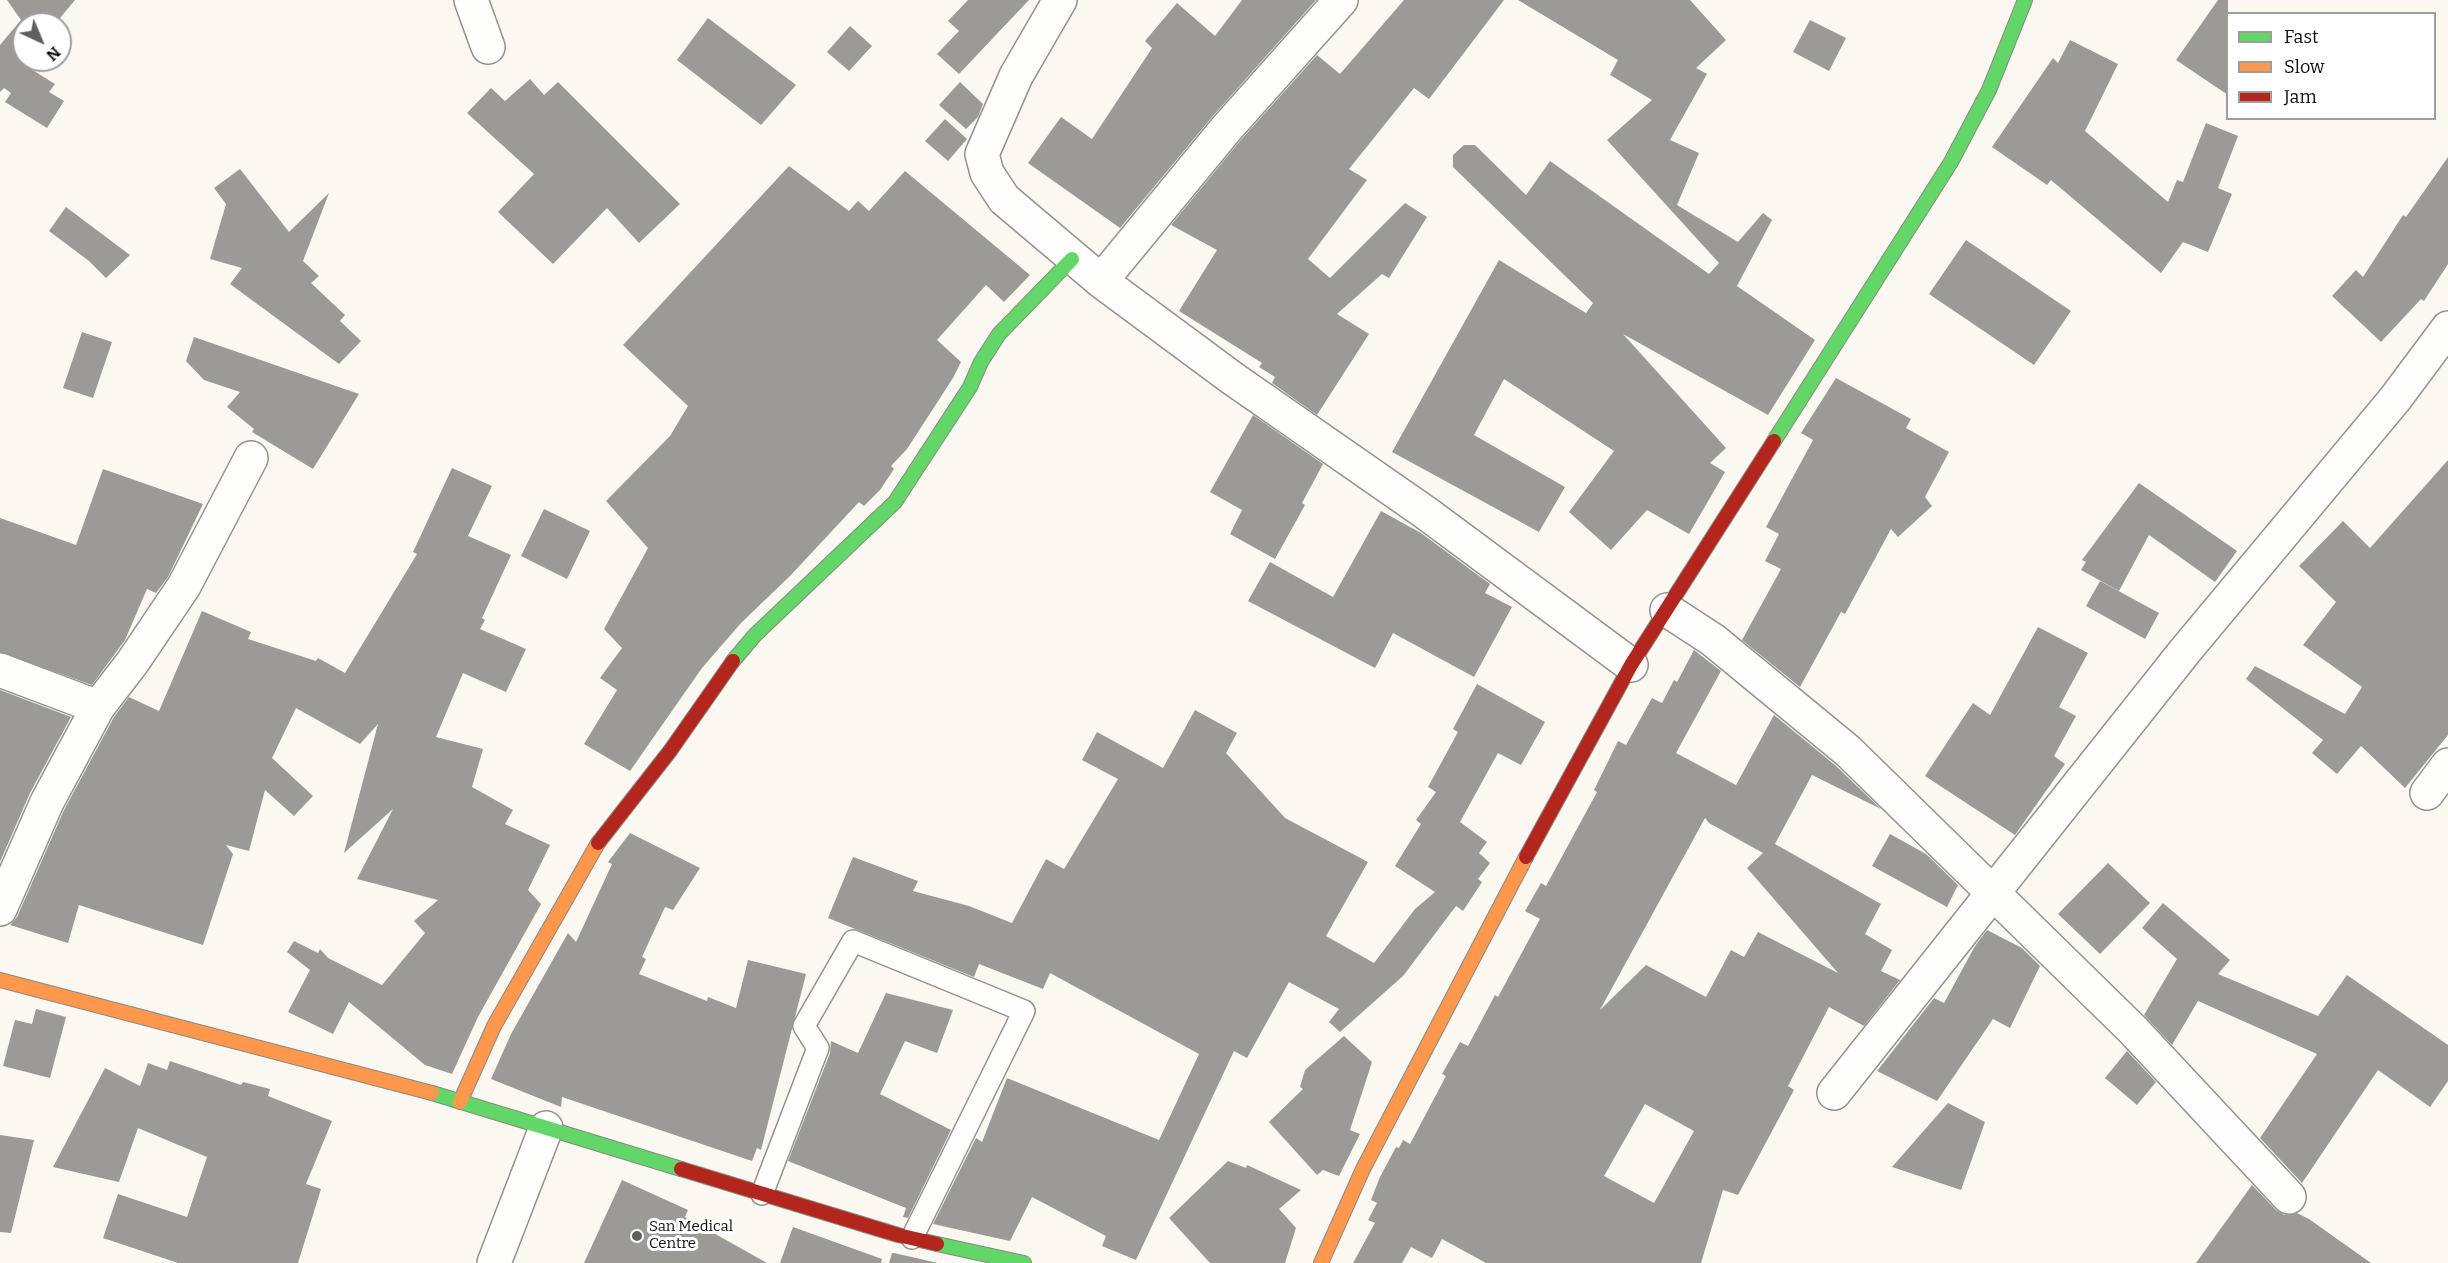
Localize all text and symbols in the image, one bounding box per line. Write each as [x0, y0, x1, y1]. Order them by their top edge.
north arrow [12, 12, 72, 72]
legend [2226, 12, 2436, 120]
text: Fast [2284, 26, 2319, 48]
text: N [42, 43, 65, 65]
text: Slow [2284, 56, 2324, 78]
text: Jam [2284, 86, 2317, 108]
place label: San Medical Centre [649, 1218, 733, 1253]
marker: San Medical Centre [630, 1229, 644, 1243]

